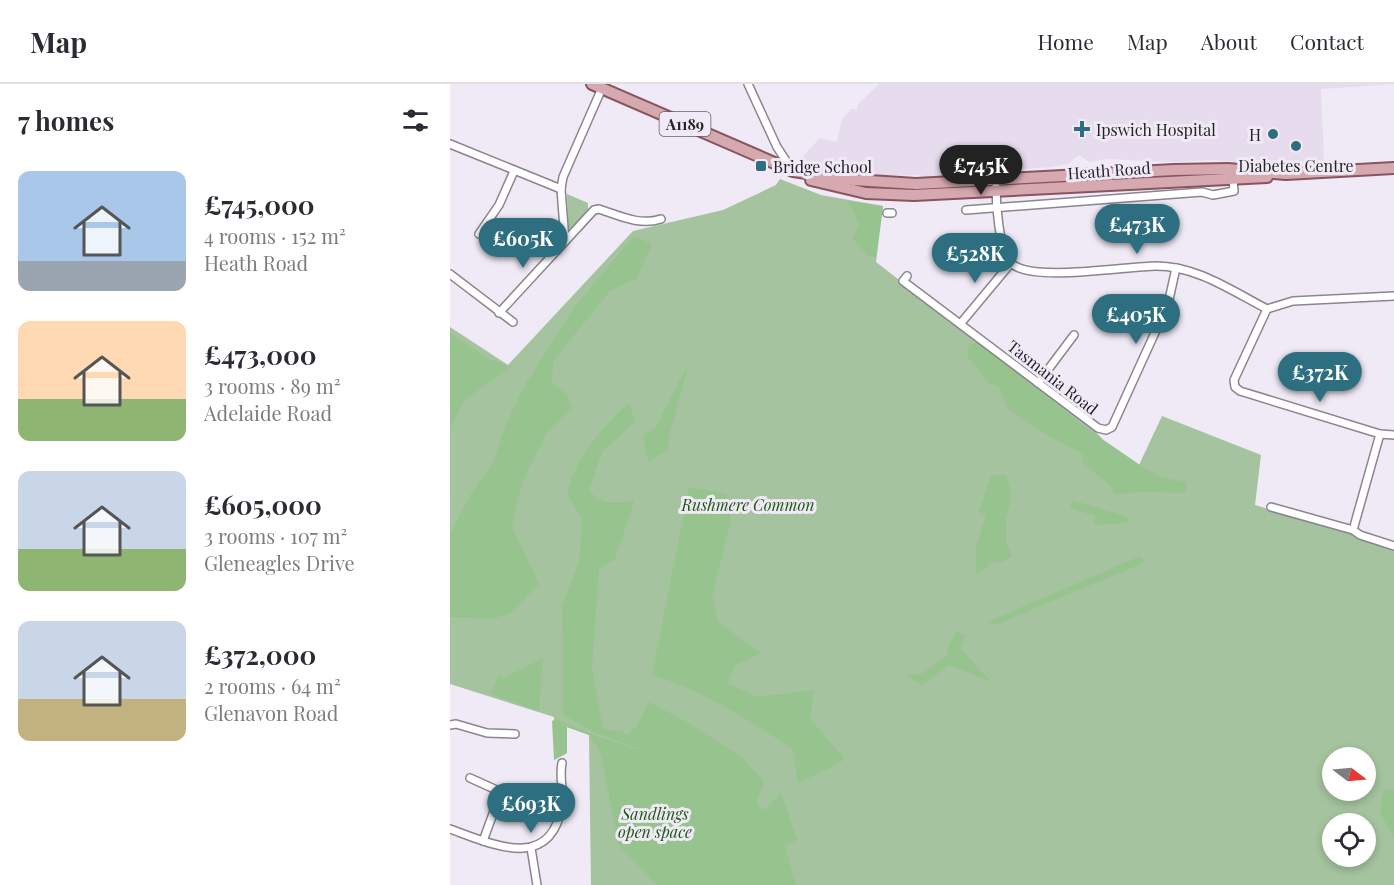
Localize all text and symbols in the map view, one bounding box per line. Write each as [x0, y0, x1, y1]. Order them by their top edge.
text: Map [30, 23, 87, 60]
text: Home [1038, 27, 1094, 55]
text: Map [1127, 27, 1168, 55]
text: About [1201, 27, 1257, 55]
text: Contact [1290, 27, 1364, 55]
text: 7 homes [18, 103, 114, 138]
icon: filters [399, 104, 432, 137]
road number: A1189 [660, 112, 710, 136]
place label: Ipswich Hospital [1096, 119, 1216, 140]
marker: Ipswich Hospital [1073, 120, 1091, 138]
place label: H [1249, 124, 1261, 145]
marker: H [1266, 127, 1280, 141]
marker: Diabetes Centre [1289, 139, 1303, 153]
pin: £745K [939, 145, 1023, 196]
text: £745K [953, 151, 1009, 178]
place label: Diabetes Centre [1238, 155, 1354, 176]
place label: Bridge School [773, 156, 873, 177]
street label: Heath Road [1067, 157, 1151, 183]
marker: Bridge School [754, 159, 768, 173]
text: £745,000 [204, 187, 315, 222]
icon: home [66, 195, 138, 267]
pin: £473K [1095, 204, 1179, 255]
text: £473K [1109, 210, 1165, 237]
pin: £605K [481, 218, 565, 269]
text: 4 rooms · 152 m² [204, 222, 346, 249]
text: £605K [493, 224, 553, 251]
pin: £528K [933, 233, 1017, 284]
text: £528K [946, 239, 1004, 266]
text: Heath Road [204, 249, 308, 276]
pin: £405K [1094, 294, 1178, 345]
text: £405K [1106, 300, 1166, 327]
street label: Tasmania Road [1003, 335, 1103, 419]
text: £473,000 [204, 337, 316, 372]
icon: home [66, 345, 138, 417]
pin: £372K [1278, 352, 1362, 403]
text: £372K [1292, 358, 1348, 385]
text: 3 rooms · 89 m² [204, 372, 340, 399]
text: Adelaide Road [204, 399, 332, 426]
text: £605,000 [204, 487, 322, 522]
park label: Rushmere Common [680, 494, 815, 515]
icon: home [66, 495, 138, 567]
text: 3 rooms · 107 m² [204, 522, 347, 549]
text: Gleneagles Drive [204, 549, 355, 576]
text: £372,000 [204, 637, 316, 672]
icon: home [66, 645, 138, 717]
text: 2 rooms · 64 m² [204, 672, 341, 699]
text: Glenavon Road [204, 699, 338, 726]
north arrow [1322, 747, 1376, 801]
map controls [1322, 747, 1376, 867]
pin: £693K [489, 783, 573, 834]
text: £693K [501, 789, 561, 816]
park label: Sandlings open space [618, 803, 692, 842]
button: locate [1322, 813, 1376, 867]

